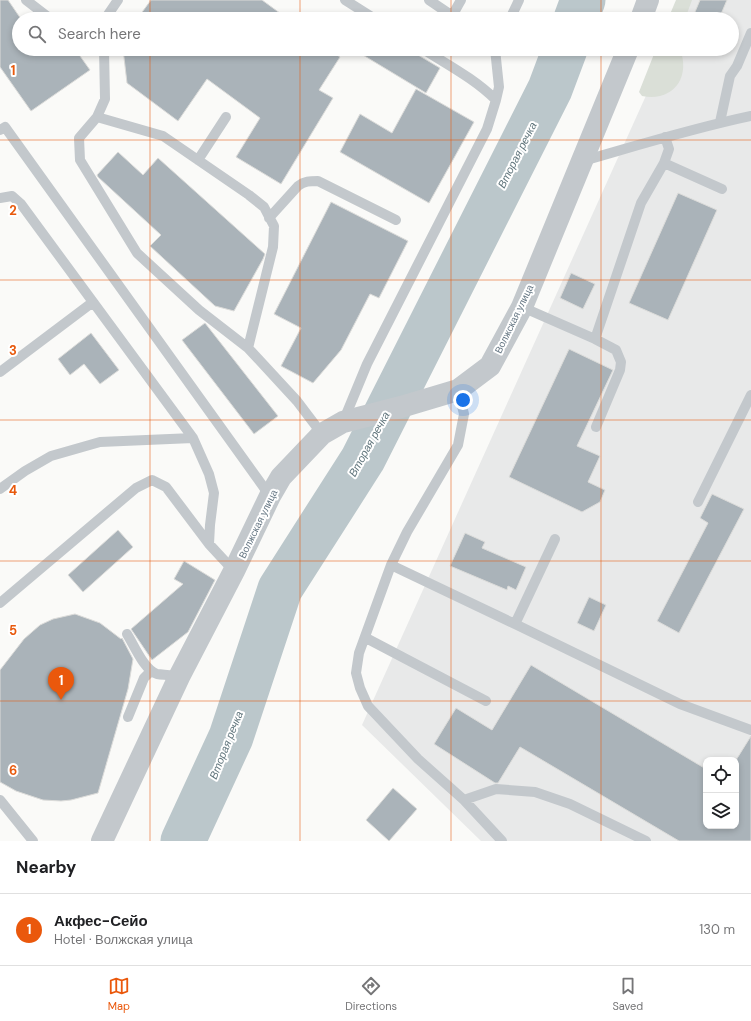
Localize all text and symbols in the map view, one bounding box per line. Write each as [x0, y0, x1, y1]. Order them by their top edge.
search box [12, 12, 739, 56]
icon: search [26, 23, 48, 45]
text: Search here [58, 24, 141, 44]
text: 1 [11, 62, 15, 79]
water label: Вторая речка [494, 120, 540, 190]
text: 2 [9, 202, 17, 219]
street label: Волжская улица [492, 282, 537, 356]
text: 3 [9, 342, 17, 359]
your location [453, 390, 473, 410]
water label: Вторая речка [345, 409, 393, 479]
text: 4 [9, 482, 17, 499]
street label: Волжская улица [236, 487, 281, 561]
text: 5 [9, 622, 17, 639]
pin: 1 [48, 667, 74, 700]
water label: Вторая речка [206, 709, 246, 781]
map controls [703, 757, 739, 829]
button: locate [703, 757, 739, 793]
text: 6 [9, 762, 17, 779]
button: layers [703, 793, 739, 829]
text: Nearby [16, 856, 76, 878]
text: Акфес-Сейо [54, 911, 148, 931]
text: 1 [27, 921, 31, 938]
text: 130 m [699, 921, 735, 938]
text: Hotel · Волжская улица [54, 931, 193, 948]
tab: Map [108, 975, 130, 1013]
tab: Directions [345, 975, 397, 1013]
tab: Saved [612, 975, 643, 1013]

